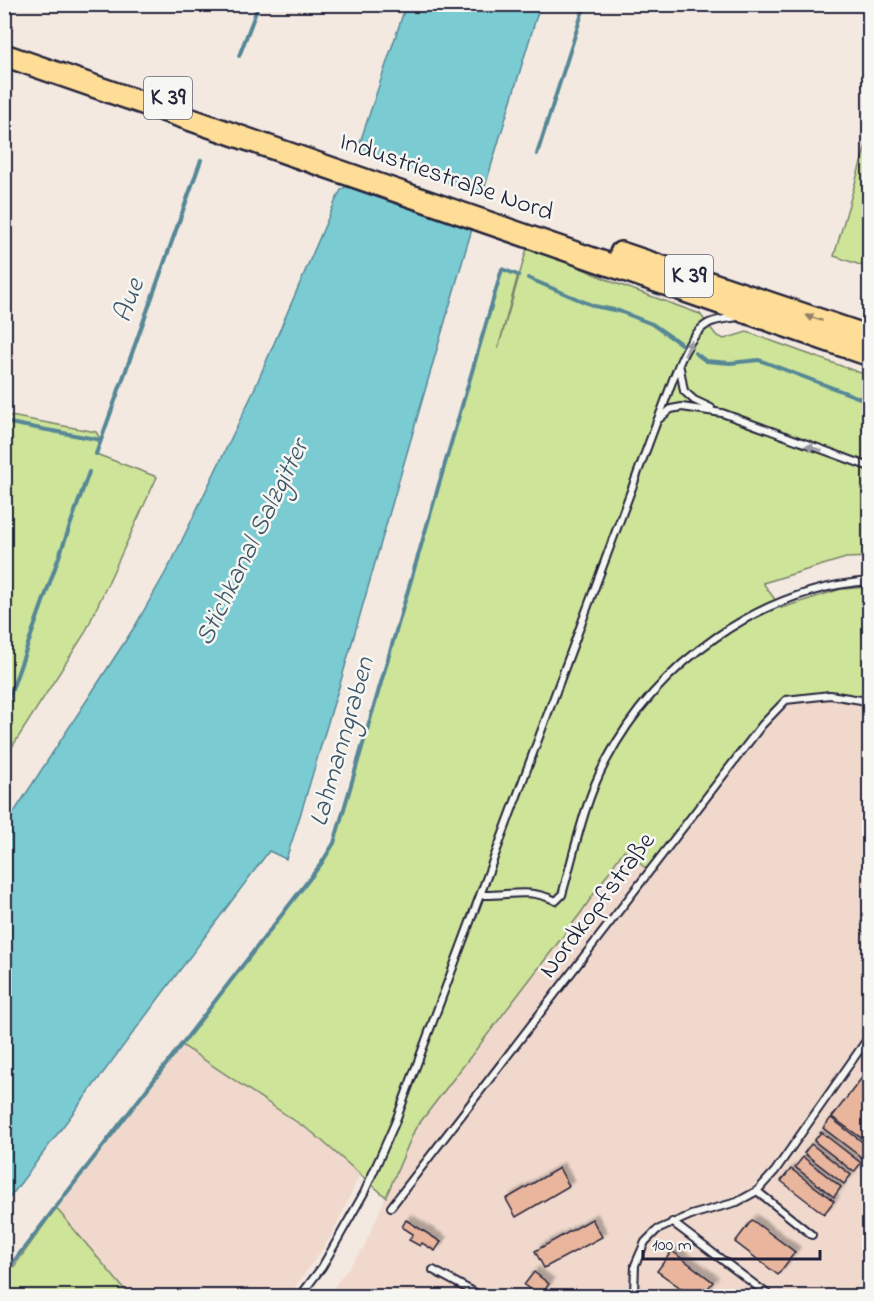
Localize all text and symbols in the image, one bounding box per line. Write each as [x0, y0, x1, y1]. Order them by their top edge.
road number: K 39 [144, 77, 192, 119]
street label: Industriestraße Nord [334, 124, 559, 233]
road number: K 39 [665, 255, 713, 297]
water label: Aue [104, 272, 157, 328]
one-way arrow [805, 313, 823, 322]
one-way arrow [683, 339, 693, 356]
water label: Stichkanal Salzgitter [186, 430, 322, 653]
one-way arrow [805, 442, 823, 452]
water label: Lahmanngraben [300, 652, 387, 831]
street label: Nordkopfstraße [530, 825, 666, 987]
scale bar [643, 1223, 820, 1261]
text: 100 m [652, 1233, 692, 1259]

